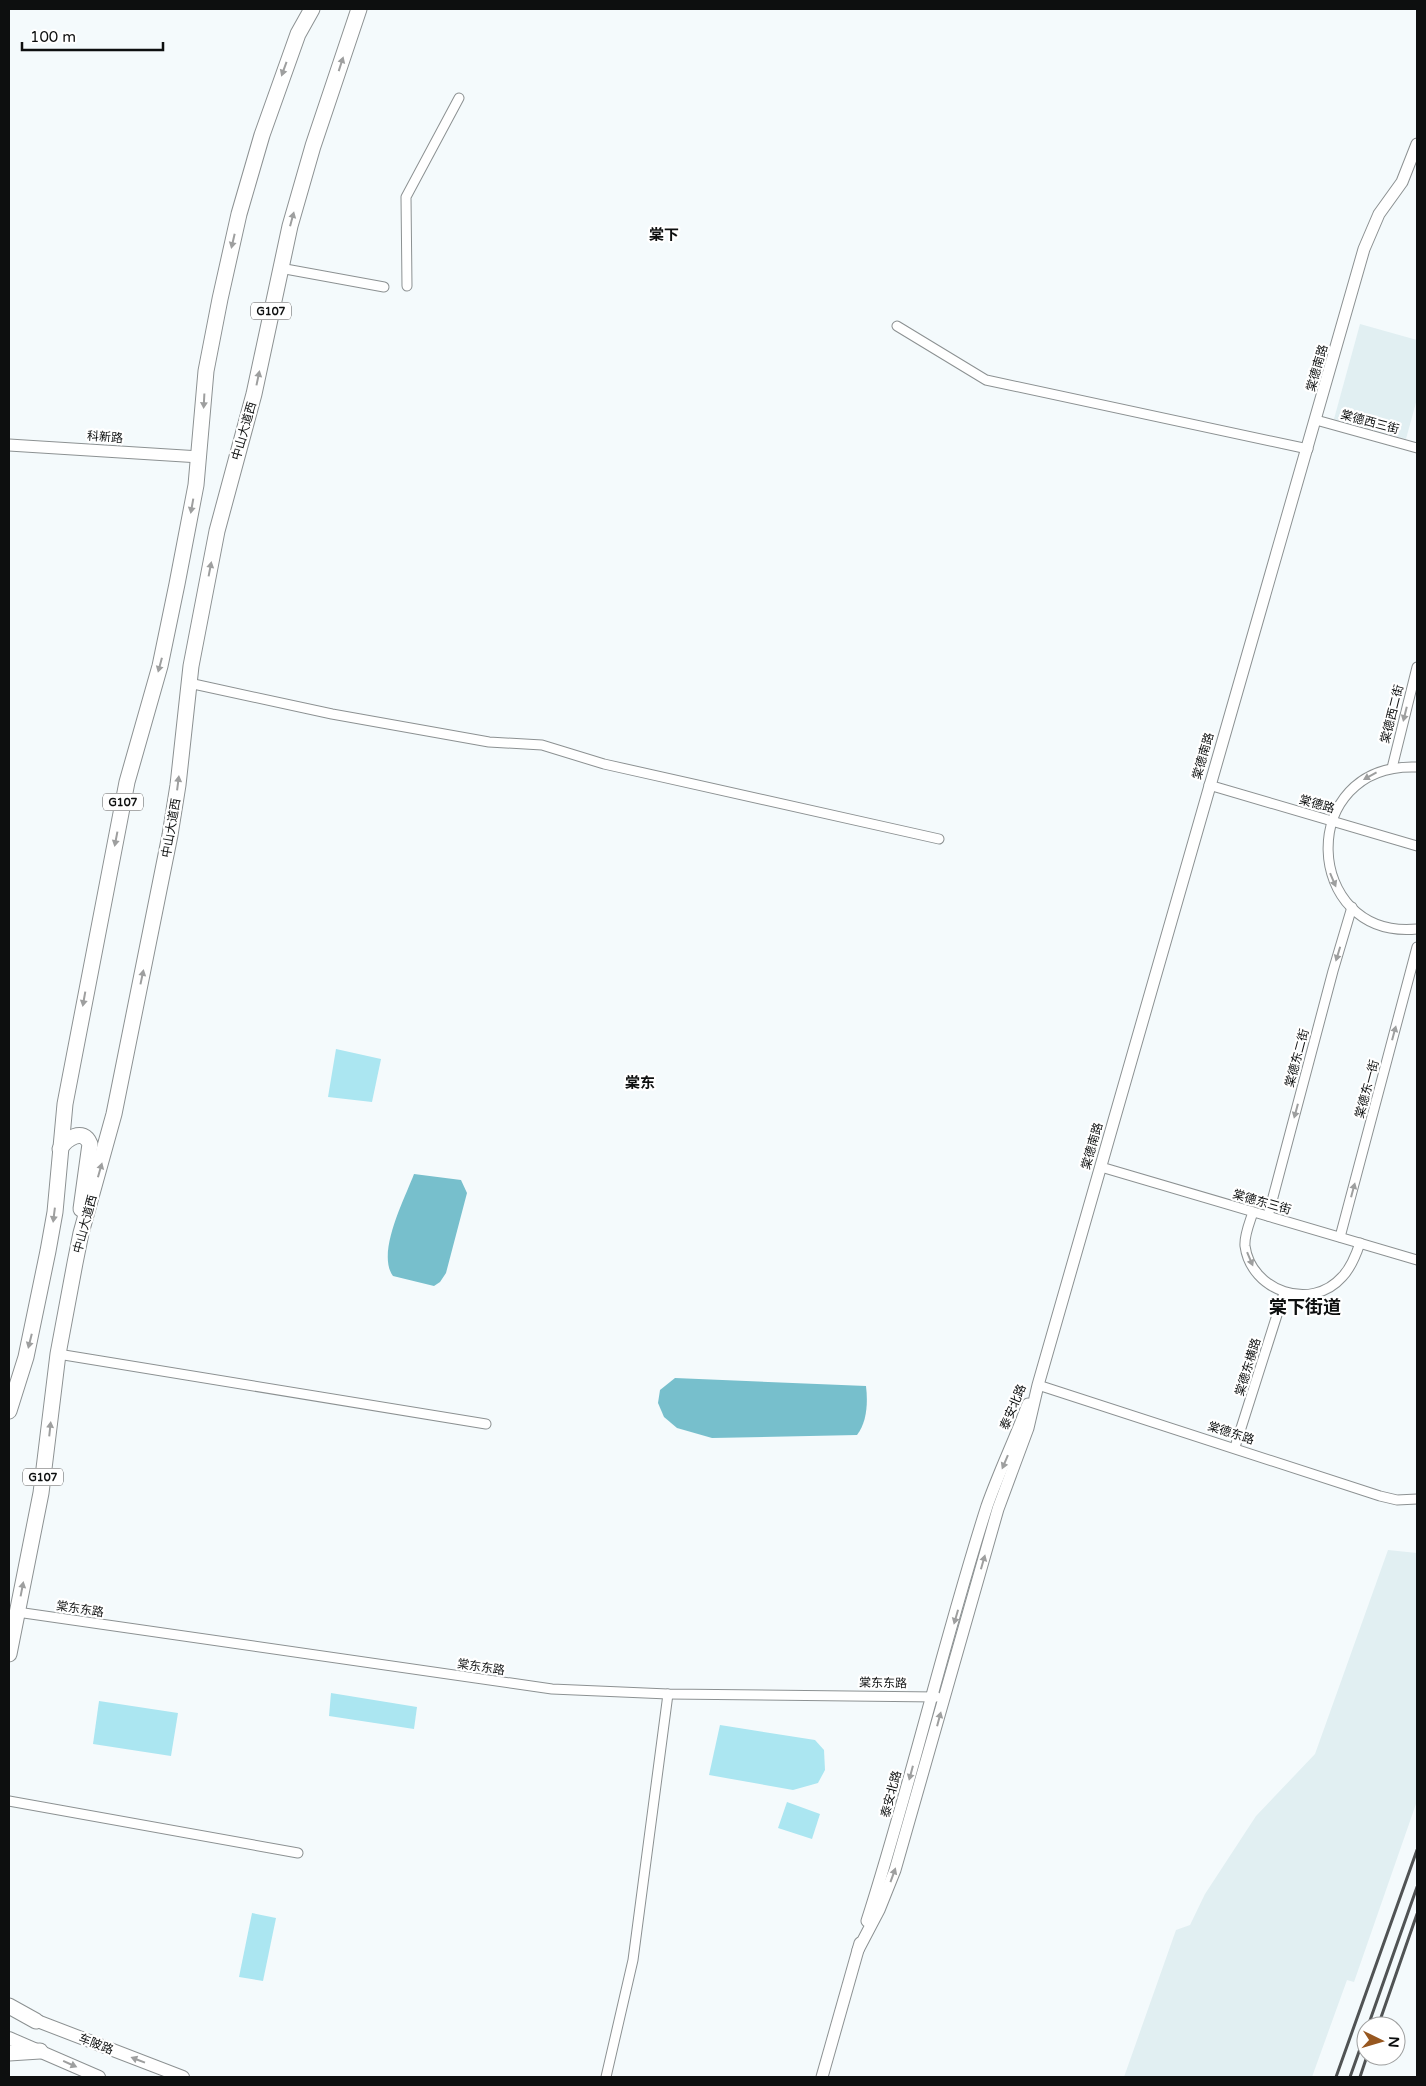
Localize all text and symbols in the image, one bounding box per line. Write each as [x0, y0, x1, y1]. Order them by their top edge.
scale bar [22, 20, 164, 52]
text: 100 m [30, 28, 76, 46]
one-way arrow [338, 57, 345, 72]
one-way arrow [280, 62, 288, 77]
one-way arrow [288, 211, 296, 226]
district label: 棠下 [649, 226, 679, 244]
one-way arrow [229, 234, 237, 249]
road number: G107 [251, 302, 291, 320]
street label: 棠德南路 [1304, 343, 1330, 393]
one-way arrow [254, 369, 262, 385]
one-way arrow [199, 393, 207, 409]
street label: 中山大道西 [229, 400, 259, 462]
street label: 棠德西三街 [1339, 407, 1401, 437]
street label: 科新路 [87, 429, 123, 445]
one-way arrow [188, 498, 196, 514]
one-way arrow [206, 561, 214, 577]
one-way arrow [156, 657, 164, 672]
street label: 棠德西二街 [1378, 683, 1406, 745]
one-way arrow [1401, 707, 1409, 722]
street label: 棠德南路 [1190, 731, 1216, 781]
one-way arrow [1364, 772, 1377, 781]
one-way arrow [175, 774, 183, 790]
street label: 棠德路 [1298, 792, 1336, 816]
road number: G107 [103, 794, 143, 810]
street label: 中山大道西 [159, 797, 183, 859]
one-way arrow [111, 832, 119, 848]
one-way arrow [1330, 873, 1338, 887]
one-way arrow [1333, 947, 1341, 962]
one-way arrow [138, 969, 146, 984]
one-way arrow [79, 991, 87, 1007]
one-way arrow [1391, 1025, 1399, 1040]
street label: 棠德东二街 [1282, 1027, 1312, 1089]
street label: 棠德东一街 [1352, 1058, 1382, 1120]
district label: 棠东 [625, 1074, 655, 1092]
one-way arrow [1292, 1104, 1300, 1119]
street label: 棠德南路 [1079, 1121, 1105, 1171]
one-way arrow [96, 1162, 104, 1177]
one-way arrow [1349, 1182, 1357, 1197]
street label: 棠德东三街 [1231, 1187, 1293, 1217]
street label: 中山大道西 [70, 1193, 100, 1255]
one-way arrow [50, 1207, 58, 1223]
one-way arrow [1247, 1252, 1255, 1266]
district label: 棠下街道 [1269, 1296, 1341, 1318]
one-way arrow [25, 1333, 33, 1348]
street label: 棠德东横路 [1233, 1336, 1263, 1398]
street label: 泰安北路 [997, 1382, 1029, 1432]
street label: 棠德东路 [1206, 1419, 1256, 1447]
one-way arrow [46, 1421, 54, 1437]
one-way arrow [1000, 1455, 1008, 1469]
road number: G107 [23, 1468, 63, 1485]
one-way arrow [979, 1555, 987, 1570]
one-way arrow [18, 1581, 26, 1597]
street label: 棠东东路 [55, 1599, 105, 1619]
one-way arrow [951, 1609, 959, 1624]
street label: 棠东东路 [456, 1657, 506, 1677]
street label: 棠东东路 [859, 1676, 907, 1690]
one-way arrow [935, 1711, 943, 1726]
one-way arrow [907, 1765, 915, 1780]
street label: 泰安北路 [878, 1769, 904, 1819]
one-way arrow [890, 1867, 897, 1882]
north arrow [1356, 2016, 1406, 2066]
street label: 车陂路 [77, 2031, 115, 2057]
text: N [1384, 2036, 1402, 2048]
one-way arrow [130, 2056, 145, 2063]
one-way arrow [63, 2060, 77, 2068]

